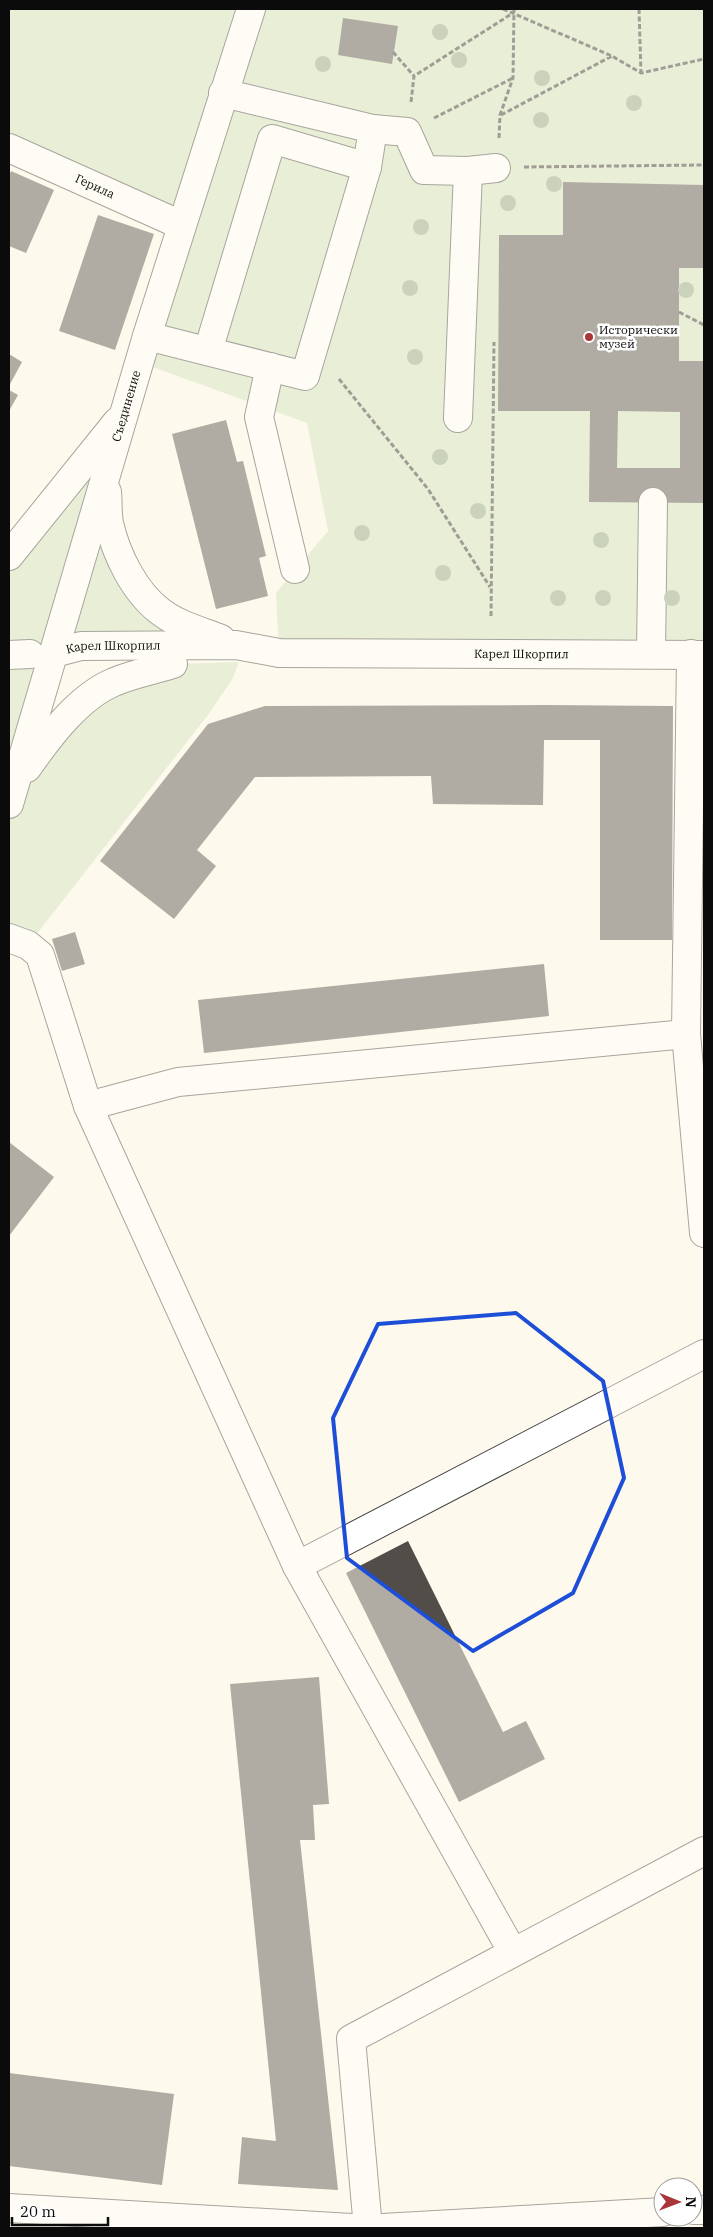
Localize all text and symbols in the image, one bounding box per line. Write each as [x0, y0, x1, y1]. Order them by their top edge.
street label: Герила [73, 171, 117, 201]
place label: Исторически музей [599, 322, 678, 351]
marker: Исторически музей [583, 331, 595, 343]
street label: Съединение [108, 368, 144, 443]
street label: Карел Шкорпил [64, 637, 161, 657]
street label: Карел Шкорпил [474, 646, 569, 661]
north arrow [653, 2177, 703, 2227]
scale bar [12, 2194, 109, 2226]
text: N [682, 2197, 700, 2208]
text: 20 m [20, 2202, 56, 2221]

